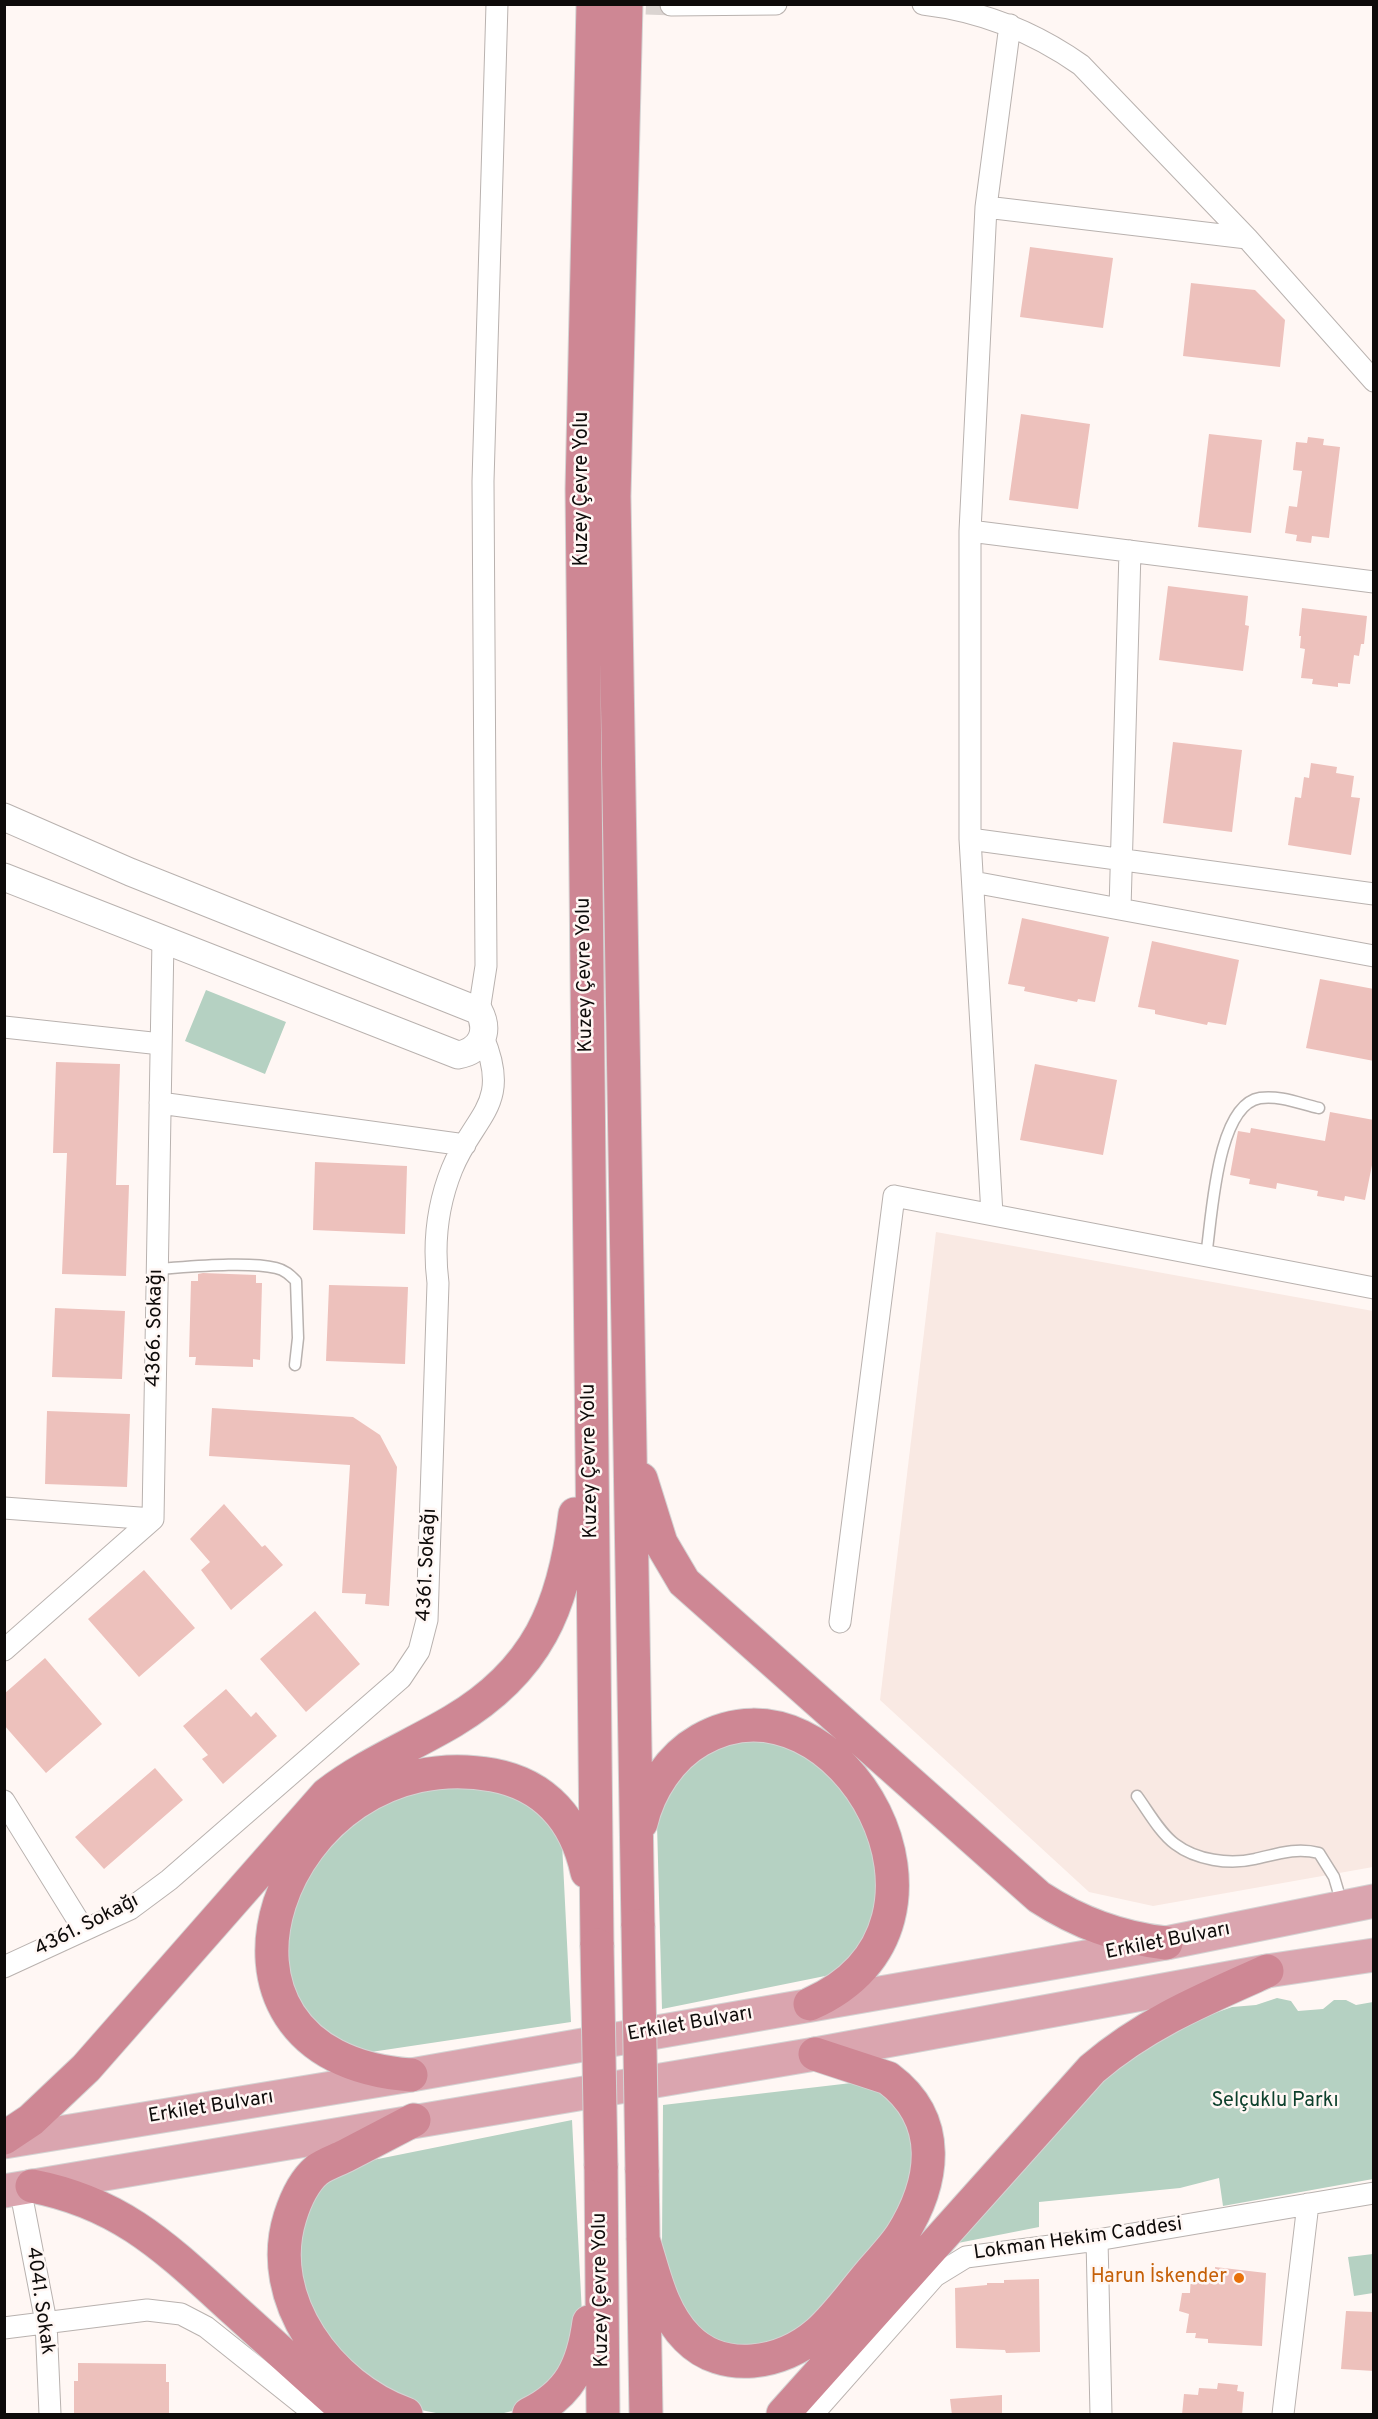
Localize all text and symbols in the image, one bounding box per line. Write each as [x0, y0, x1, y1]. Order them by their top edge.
street label: Kuzey Çevre Yolu [571, 411, 595, 567]
street label: Kuzey Çevre Yolu [573, 897, 599, 1053]
street label: 4366. Sokağı [143, 1269, 169, 1387]
street label: Kuzey Çevre Yolu [578, 1383, 604, 1539]
street label: 4361. Sokağı [413, 1508, 443, 1622]
street label: 4361. Sokağı [31, 1890, 143, 1962]
street label: Erkilet Bulvarı [1104, 1918, 1232, 1966]
street label: Erkilet Bulvarı [626, 2002, 754, 2048]
street label: Erkilet Bulvarı [147, 2086, 275, 2130]
park label: Selçuklu Parkı [1212, 2090, 1338, 2114]
street label: Kuzey Çevre Yolu [589, 2212, 615, 2368]
street label: Lokman Hekim Caddesi [972, 2213, 1184, 2267]
street label: 4041. Sokak [20, 2246, 58, 2356]
place label: Harun İskender [1091, 2266, 1227, 2290]
marker: Harun İskender [1232, 2271, 1246, 2285]

